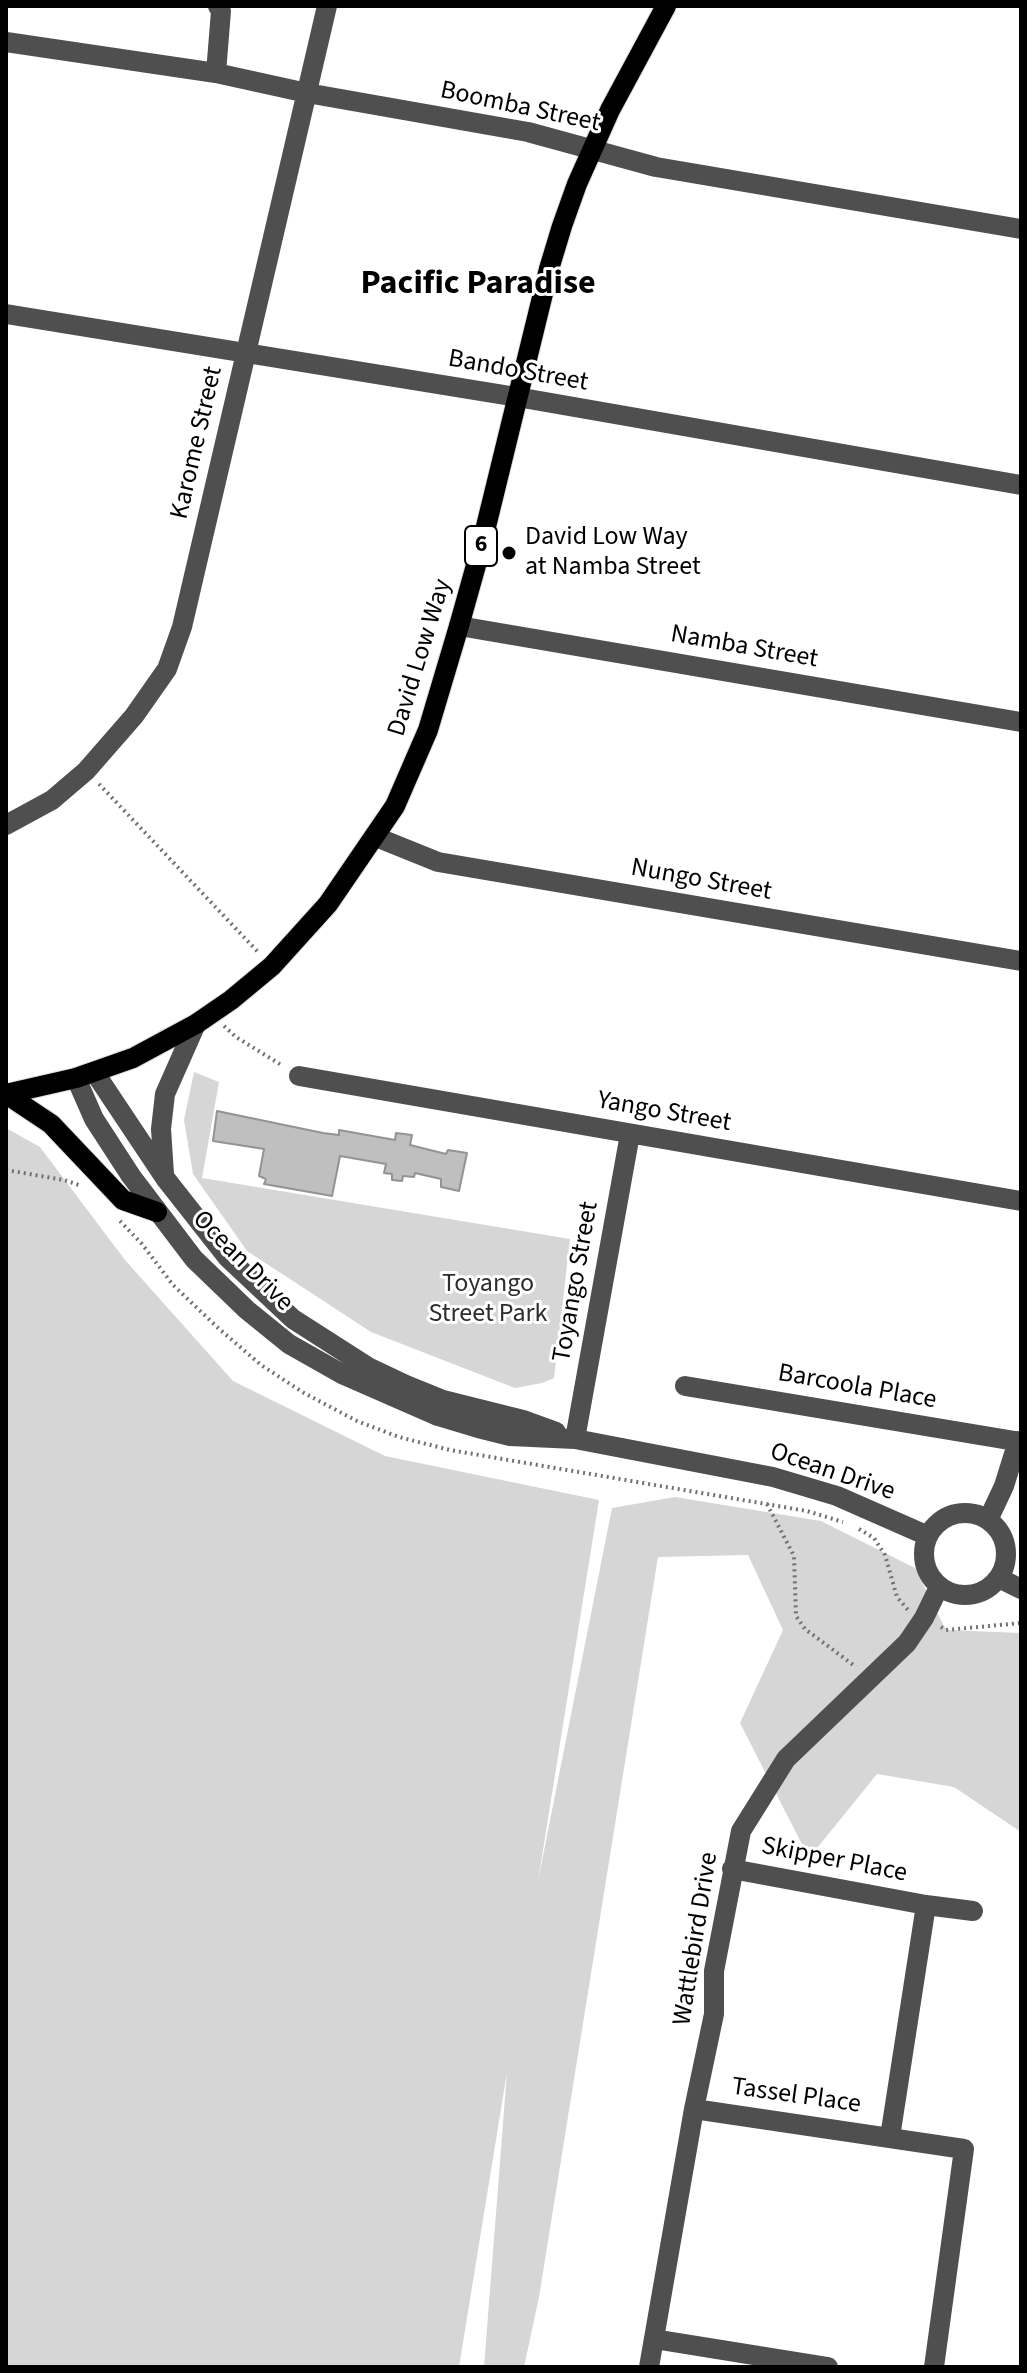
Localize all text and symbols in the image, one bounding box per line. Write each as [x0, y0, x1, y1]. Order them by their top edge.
street label: Boomba Street [437, 76, 603, 140]
district label: Pacific Paradise [360, 266, 596, 306]
street label: Bando Street [446, 344, 590, 400]
street label: Karome Street [165, 364, 231, 522]
place label: David Low Way at Namba Street [525, 522, 701, 584]
road number: 6 [465, 526, 497, 566]
marker: David Low Way at Namba Street [500, 544, 518, 562]
street label: David Low Way [382, 576, 460, 740]
street label: Namba Street [668, 620, 820, 676]
street label: Nungo Street [628, 853, 774, 909]
street label: Yango Street [595, 1086, 733, 1140]
street label: Toyango Street [548, 1199, 606, 1365]
street label: Ocean Drive [185, 1205, 299, 1319]
park label: Toyango Street Park [429, 1269, 547, 1330]
street label: Barcoola Place [775, 1359, 939, 1417]
street label: Ocean Drive [765, 1437, 899, 1509]
street label: Skipper Place [758, 1832, 910, 1890]
street label: Wattlebird Drive [668, 1850, 726, 2028]
street label: Tassel Place [729, 2072, 863, 2122]

